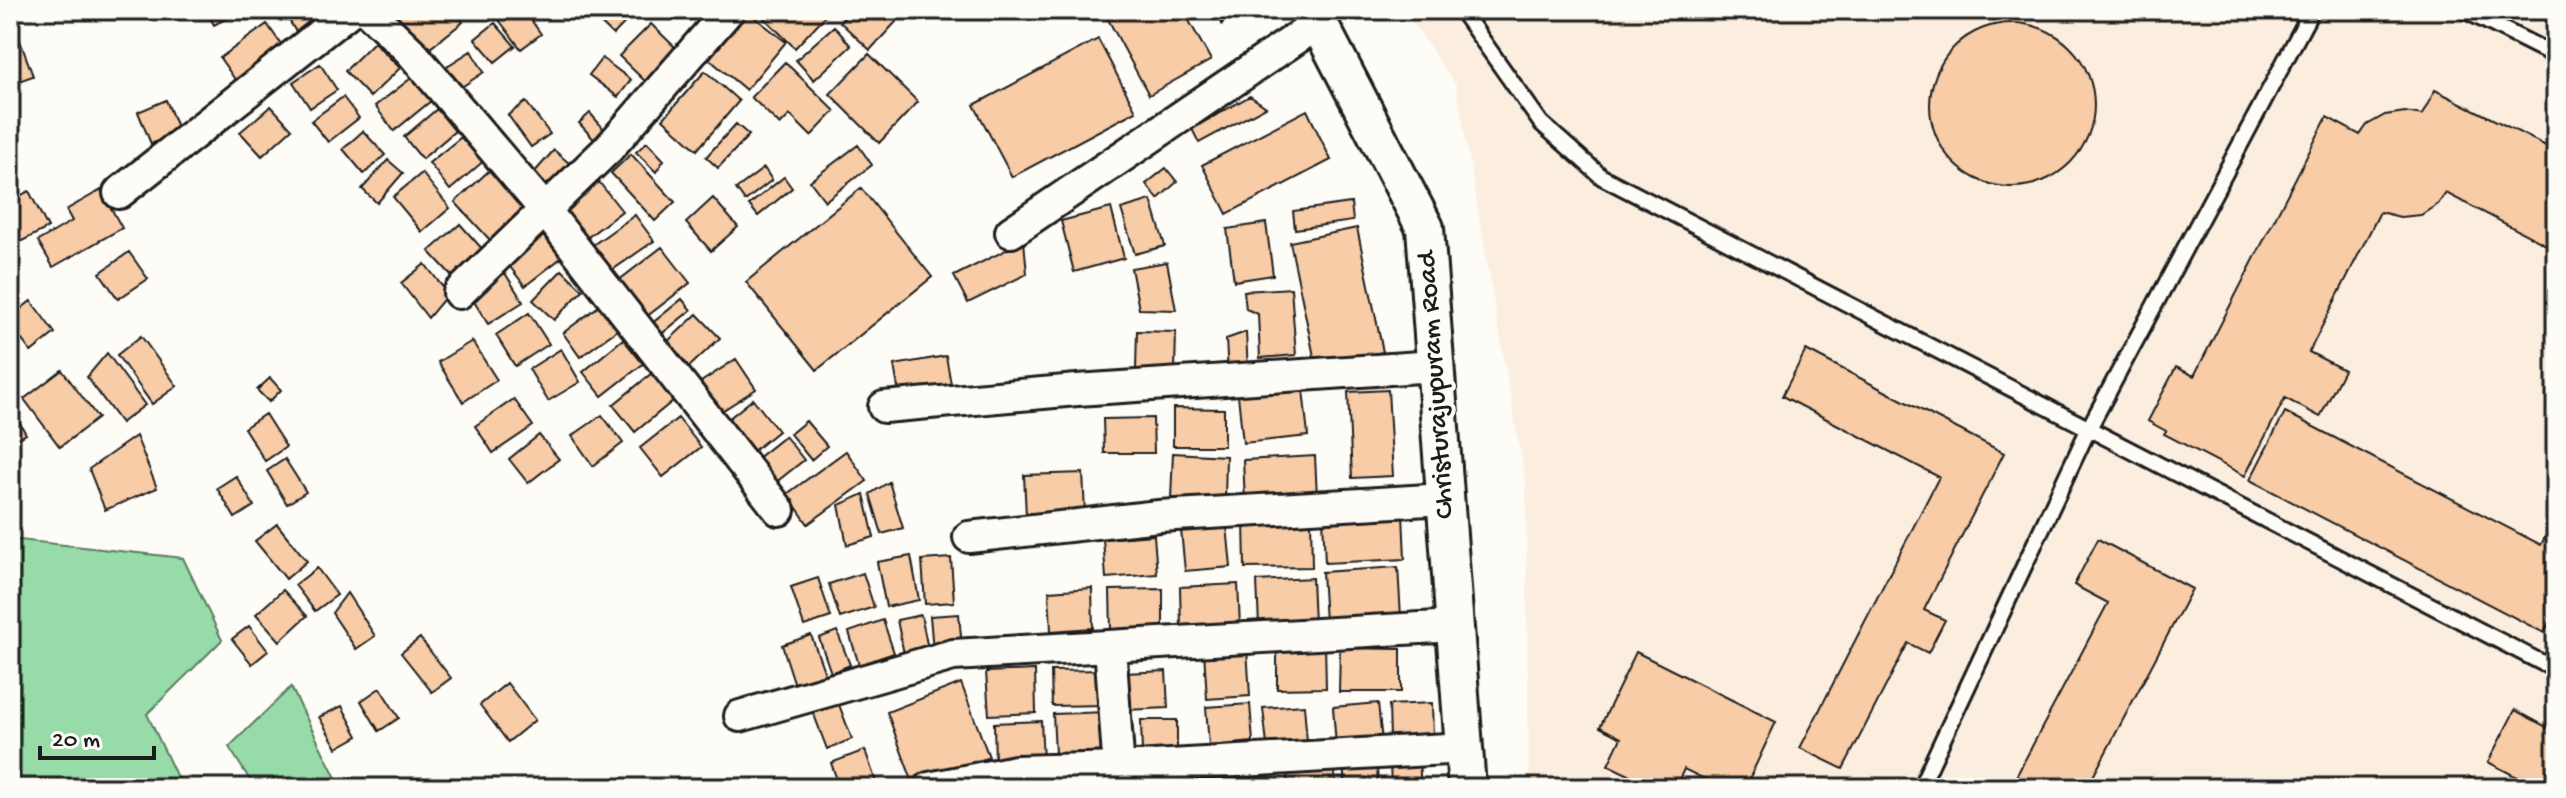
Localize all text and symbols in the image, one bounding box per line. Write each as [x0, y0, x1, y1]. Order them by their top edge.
street label: Christurajupuram Road [1411, 248, 1463, 520]
scale bar [40, 710, 154, 760]
text: 20 m [52, 727, 100, 756]

